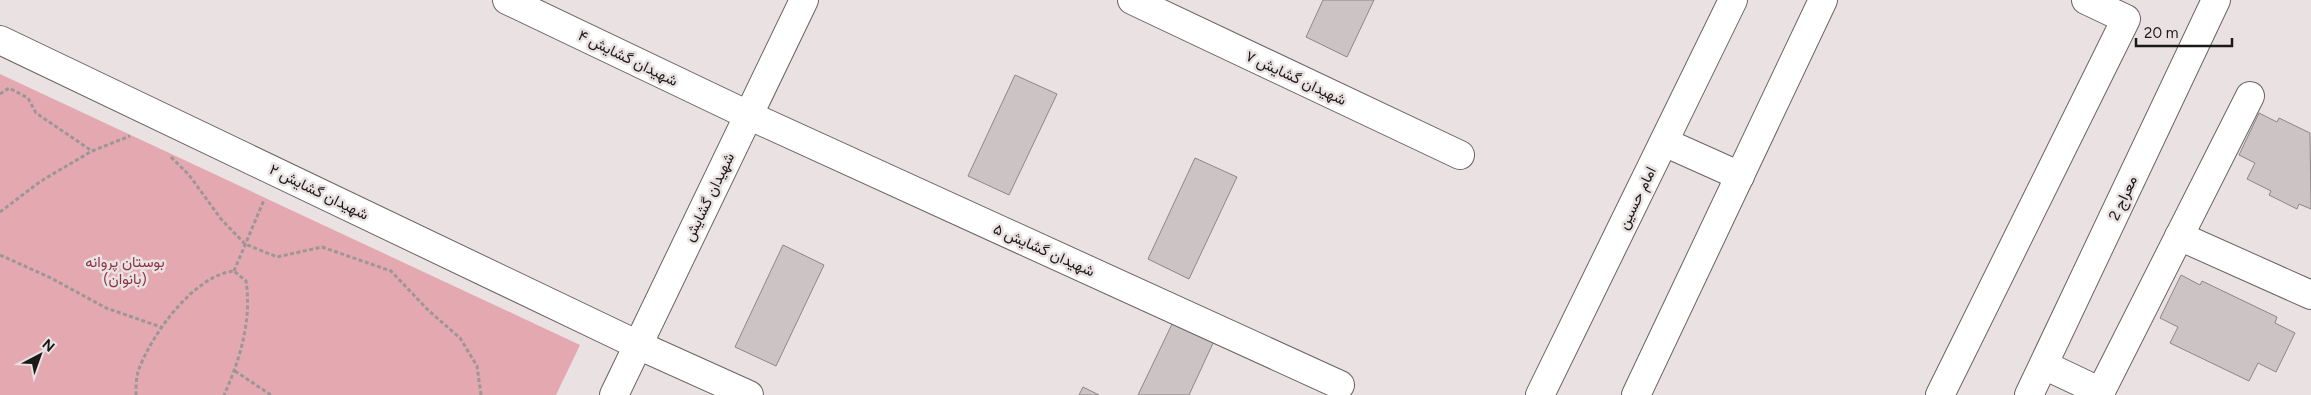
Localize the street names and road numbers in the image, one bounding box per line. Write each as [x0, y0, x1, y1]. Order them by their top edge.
street label: شهیدان گشایش ۴ [575, 26, 681, 91]
street label: شهیدان گشایش ۷ [1242, 47, 1349, 110]
street label: شهیدان گشایش [680, 150, 739, 245]
street label: شهیدان گشایش ۲ [266, 160, 372, 225]
street label: امام حسین [1614, 164, 1661, 233]
street label: معراج 2 [2105, 173, 2143, 224]
street label: شهیدان گشایش ۵ [990, 220, 1098, 281]

